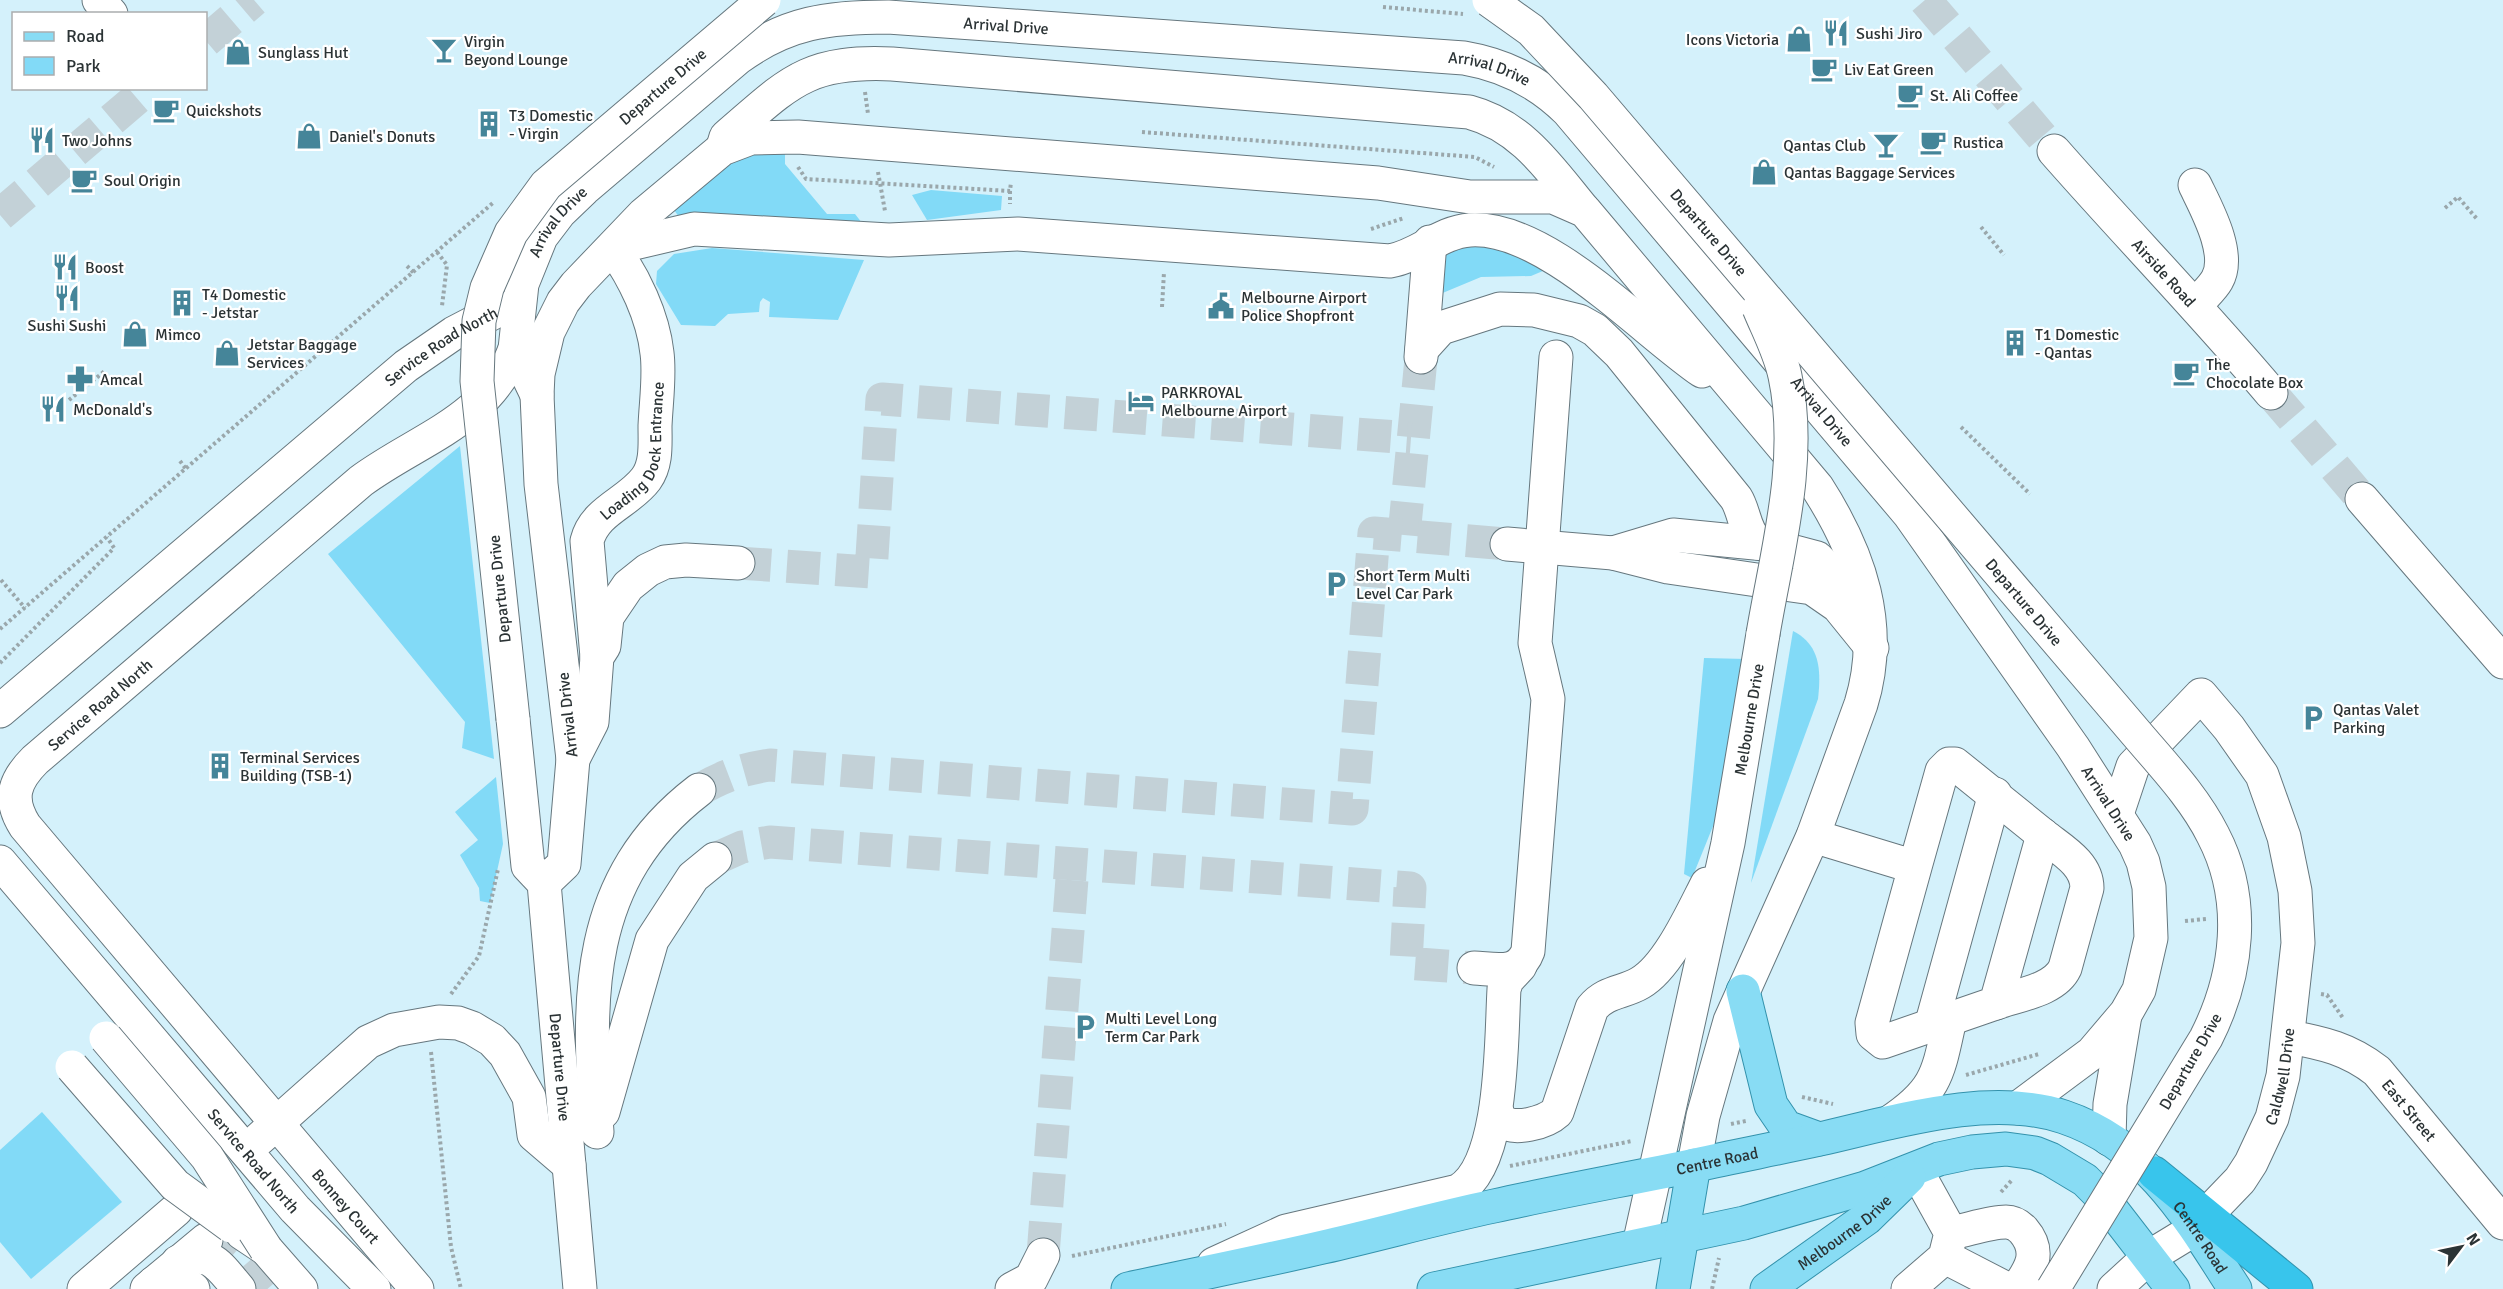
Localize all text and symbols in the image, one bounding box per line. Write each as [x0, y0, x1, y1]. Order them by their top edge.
legend [12, 12, 207, 90]
street label: Arrival Drive [963, 13, 1049, 39]
restaurant icon: Sushi Jiro [1821, 18, 1851, 48]
shop icon: Icons Victoria [1784, 24, 1814, 54]
place label: Sushi Jiro [1856, 24, 1923, 44]
text: Road [66, 25, 105, 47]
place label: Icons Victoria [1686, 30, 1779, 50]
place label: Virgin Beyond Lounge [464, 32, 568, 70]
bar icon: Virgin Beyond Lounge [429, 35, 459, 65]
shop icon: Sunglass Hut [223, 37, 253, 67]
place label: Sunglass Hut [258, 43, 349, 63]
street label: Departure Drive [615, 44, 711, 130]
street label: Arrival Drive [1447, 48, 1534, 91]
cafe icon: Liv Eat Green [1809, 54, 1839, 84]
text: Park [66, 55, 101, 77]
place label: Liv Eat Green [1844, 60, 1934, 80]
cafe icon: St. Ali Coffee [1895, 80, 1925, 110]
place label: St. Ali Coffee [1930, 86, 2018, 106]
cafe icon: Quickshots [151, 95, 181, 125]
place label: Quickshots [186, 101, 262, 121]
place label: T3 Domestic - Virgin [509, 106, 593, 144]
building icon: T3 Domestic - Virgin [474, 109, 504, 139]
shop icon: Daniel's Donuts [294, 121, 324, 151]
restaurant icon: Two Johns [27, 125, 57, 155]
place label: Daniel's Donuts [329, 127, 435, 147]
cafe icon: Rustica [1918, 127, 1948, 157]
bar icon: Qantas Club [1871, 130, 1901, 160]
place label: Two Johns [62, 131, 132, 151]
place label: Rustica [1953, 133, 2004, 153]
place label: Qantas Club [1783, 136, 1866, 156]
shop icon: Qantas Baggage Services [1749, 157, 1779, 187]
place label: Qantas Baggage Services [1784, 163, 1955, 183]
cafe icon: Soul Origin [69, 165, 99, 195]
place label: Soul Origin [104, 171, 181, 191]
street label: Arrival Drive [525, 182, 592, 260]
street label: Departure Drive [1665, 185, 1751, 281]
street label: Airside Road [2127, 235, 2200, 312]
restaurant icon: Boost [50, 252, 80, 282]
place label: Boost [85, 258, 124, 278]
restaurant icon: Sushi Sushi [52, 283, 82, 313]
place label: T4 Domestic - Jetstar [202, 285, 286, 323]
building icon: T4 Domestic - Jetstar [167, 288, 197, 318]
place label: Melbourne Airport Police Shopfront [1241, 288, 1367, 326]
public building icon: Melbourne Airport Police Shopfront [1206, 291, 1236, 321]
street label: Service Road North [381, 303, 501, 391]
place label: Sushi Sushi [28, 316, 106, 336]
shop icon: Mimco [120, 319, 150, 349]
place label: Mimco [155, 325, 201, 345]
place label: T1 Domestic - Qantas [2035, 325, 2119, 363]
building icon: T1 Domestic - Qantas [2000, 328, 2030, 358]
place label: Jetstar Baggage Services [247, 335, 357, 373]
shop icon: Jetstar Baggage Services [212, 338, 242, 368]
place label: The Chocolate Box [2206, 355, 2304, 393]
cafe icon: The Chocolate Box [2171, 358, 2201, 388]
pharmacy icon: Amcal [65, 364, 95, 394]
place label: Amcal [100, 370, 143, 390]
street label: Arrival Drive [1786, 373, 1857, 451]
street label: Loading Dock Entrance [596, 381, 669, 525]
place label: PARKROYAL Melbourne Airport [1161, 383, 1287, 421]
hotel icon: PARKROYAL Melbourne Airport [1126, 386, 1156, 416]
restaurant icon: McDonald's [38, 394, 68, 424]
place label: McDonald's [73, 400, 152, 420]
street label: Departure Drive [484, 534, 516, 644]
street label: Departure Drive [1981, 555, 2066, 650]
place label: Short Term Multi Level Car Park [1356, 566, 1470, 604]
parking icon: Short Term Multi Level Car Park [1321, 569, 1351, 599]
street label: Service Road North [44, 655, 157, 756]
street label: Melbourne Drive [1730, 662, 1769, 777]
street label: Arrival Drive [554, 671, 582, 758]
place label: Qantas Valet Parking [2333, 700, 2420, 738]
parking icon: Qantas Valet Parking [2298, 703, 2328, 733]
place label: Terminal Services Building (TSB-1) [240, 748, 360, 786]
building icon: Terminal Services Building (TSB-1) [205, 751, 235, 781]
street label: Arrival Drive [2077, 762, 2139, 845]
place label: Multi Level Long Term Car Park [1105, 1009, 1217, 1047]
street label: Departure Drive [2155, 1010, 2227, 1113]
street label: Departure Drive [545, 1012, 574, 1122]
parking icon: Multi Level Long Term Car Park [1070, 1012, 1100, 1042]
street label: Caldwell Drive [2261, 1027, 2299, 1129]
street label: East Street [2377, 1075, 2440, 1146]
street label: Service Road North [203, 1105, 303, 1218]
street label: Centre Road [1675, 1143, 1760, 1180]
street label: Bonney Court [307, 1165, 383, 1248]
street label: Melbourne Drive [1794, 1191, 1896, 1275]
street label: Centre Road [2168, 1197, 2232, 1278]
north arrow [2431, 1217, 2491, 1277]
text: N [2461, 1230, 2484, 1250]

